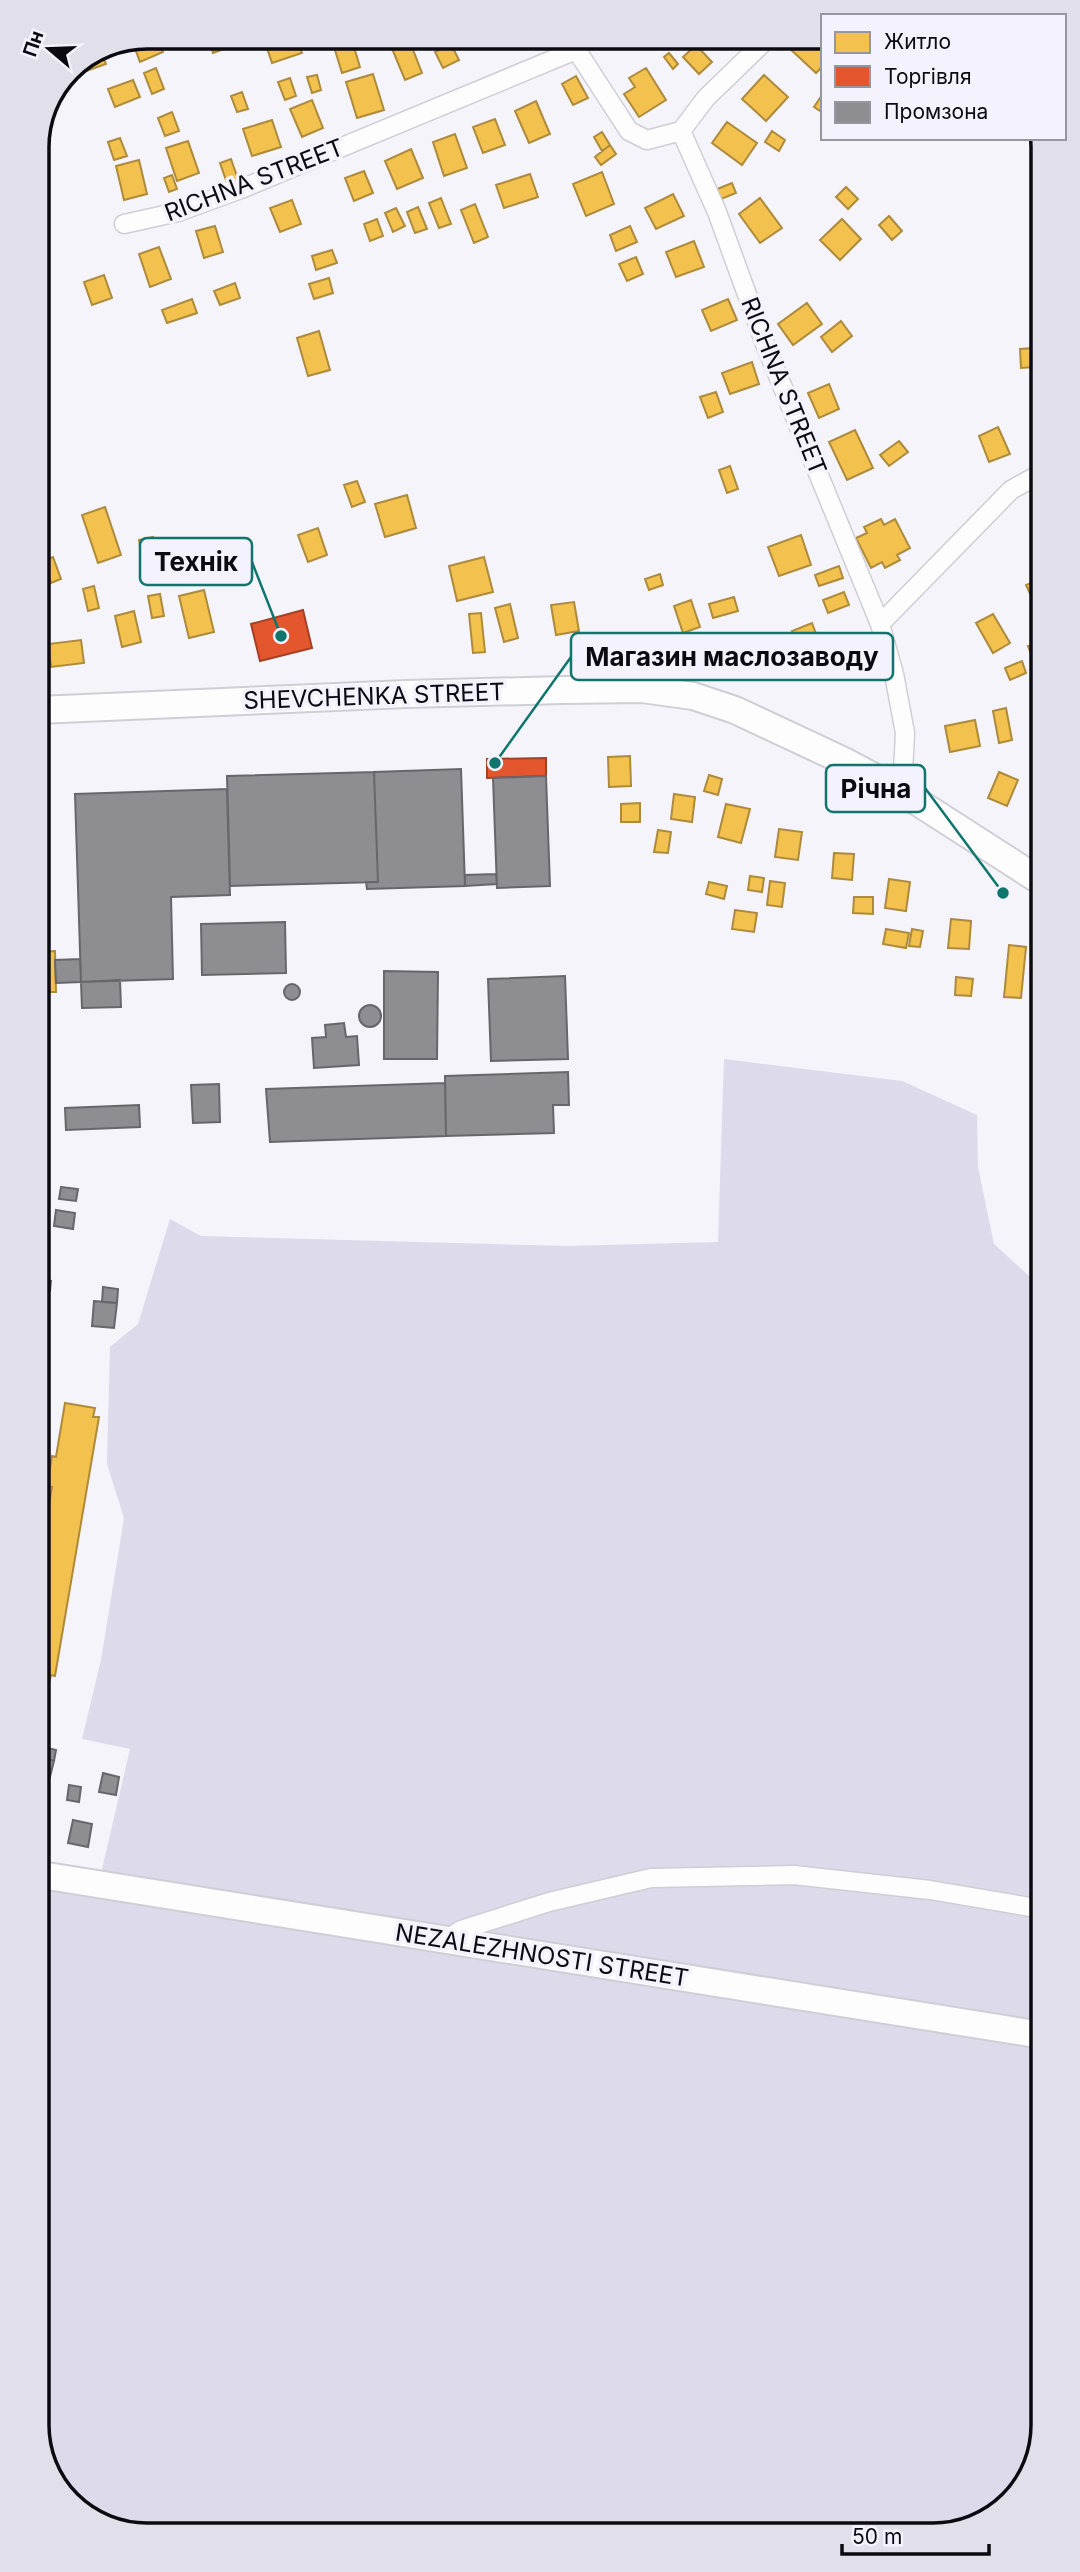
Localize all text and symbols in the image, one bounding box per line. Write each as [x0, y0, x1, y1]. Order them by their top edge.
north arrow [14, 14, 84, 84]
legend [821, 14, 1066, 140]
text: Пн [18, 28, 49, 60]
text: Житло [884, 29, 951, 54]
text: Торгівля [884, 64, 972, 89]
text: Промзона [884, 99, 988, 124]
street label: RICHNA STREET [160, 133, 348, 227]
street label: RICHNA STREET [735, 293, 833, 479]
callout: Технік [140, 538, 252, 585]
text: Технік [154, 546, 239, 577]
callout: Магазин маслозаводу [571, 633, 893, 680]
text: Магазин маслозаводу [585, 641, 879, 672]
street label: SHEVCHENKA STREET [243, 677, 505, 715]
callout: Річна [826, 765, 925, 812]
text: Річна [841, 773, 911, 804]
street label: NEZALEZHNOSTI STREET [393, 1918, 691, 1992]
scale bar [842, 2512, 989, 2556]
text: 50 m [852, 2524, 902, 2549]

